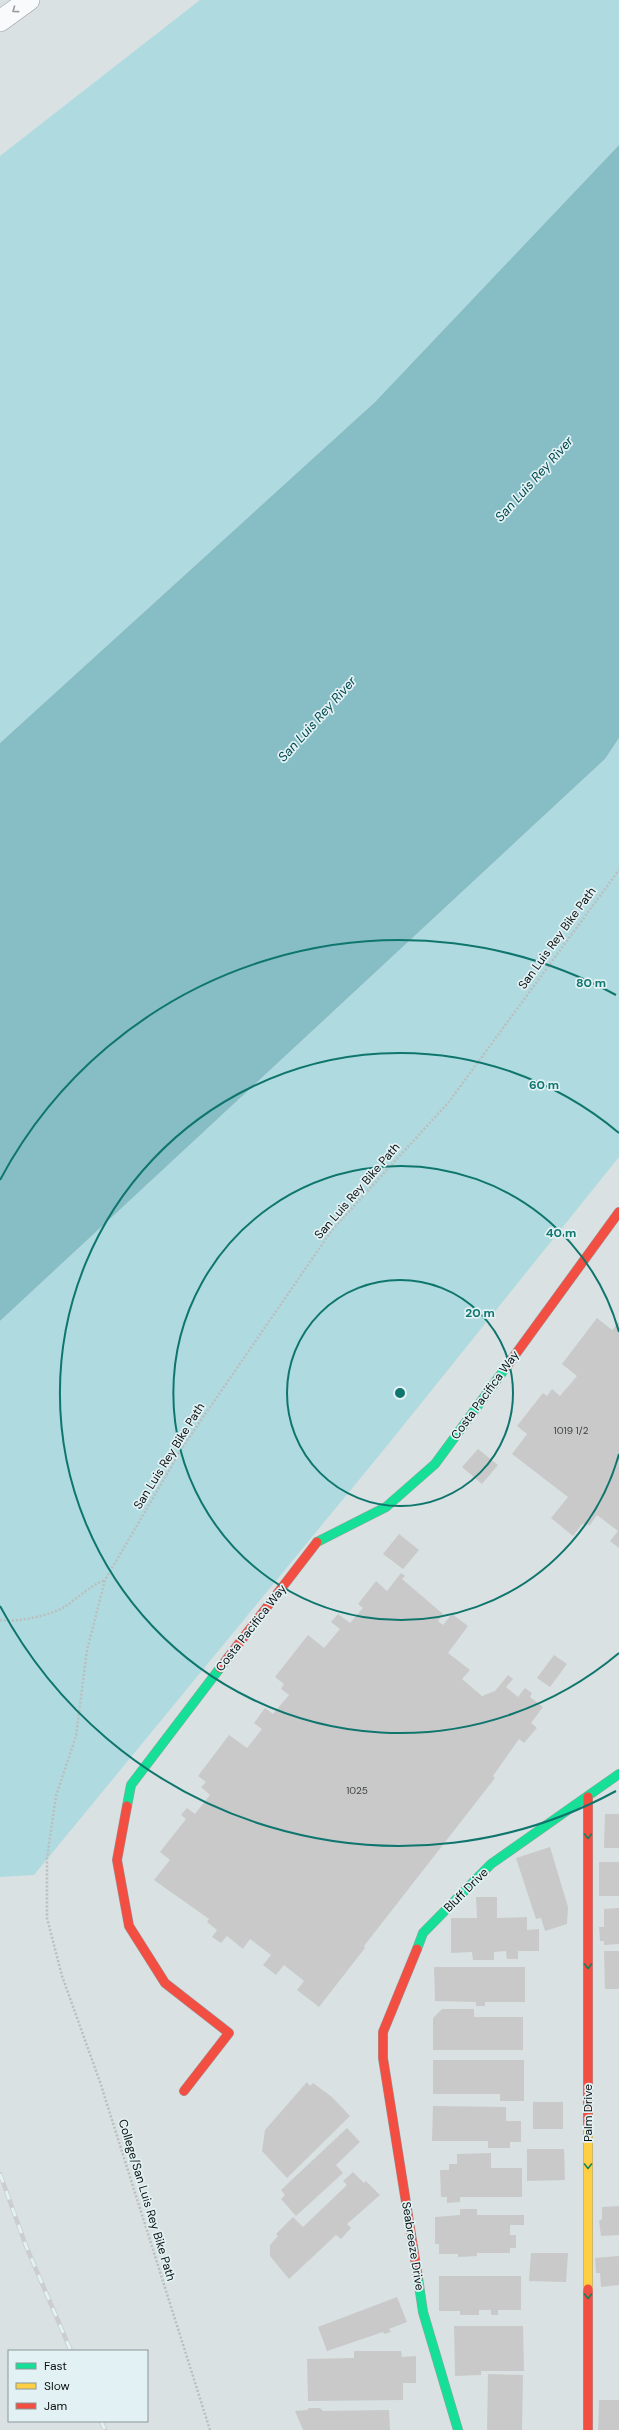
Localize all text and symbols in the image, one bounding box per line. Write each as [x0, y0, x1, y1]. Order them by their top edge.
one-way arrow [12, 6, 19, 13]
water label: San Luis Rey River [491, 432, 578, 525]
water label: San Luis Rey River [274, 672, 361, 765]
street label: San Luis Rey Bike Path [515, 884, 600, 992]
text: 80 m [576, 975, 606, 991]
text: 60 m [529, 1077, 559, 1093]
street label: San Luis Rey Bike Path [311, 1139, 403, 1242]
text: 40 m [546, 1225, 576, 1241]
text: 20 m [465, 1305, 495, 1321]
street label: Costa Pacifica Way [447, 1347, 523, 1443]
centre of rings [393, 1386, 407, 1400]
street label: San Luis Rey Bike Path [130, 1400, 208, 1512]
house number: 1019 1/2 [554, 1424, 589, 1437]
street label: Costa Pacifica Way [212, 1581, 290, 1675]
house number: 1025 [346, 1784, 368, 1797]
one-way arrow [584, 1833, 592, 1839]
street label: Bluff Drive [440, 1864, 492, 1916]
one-way arrow [584, 1963, 592, 1969]
street label: Palm Drive [580, 2084, 596, 2142]
street label: College/San Luis Rey Bike Path [115, 2117, 179, 2283]
one-way arrow [584, 2163, 592, 2169]
street label: Seabreeze Drive [398, 2201, 428, 2292]
one-way arrow [584, 2293, 592, 2299]
legend [8, 2350, 148, 2422]
text: Fast [44, 2358, 67, 2374]
text: Slow [44, 2378, 70, 2394]
text: Jam [44, 2398, 67, 2414]

